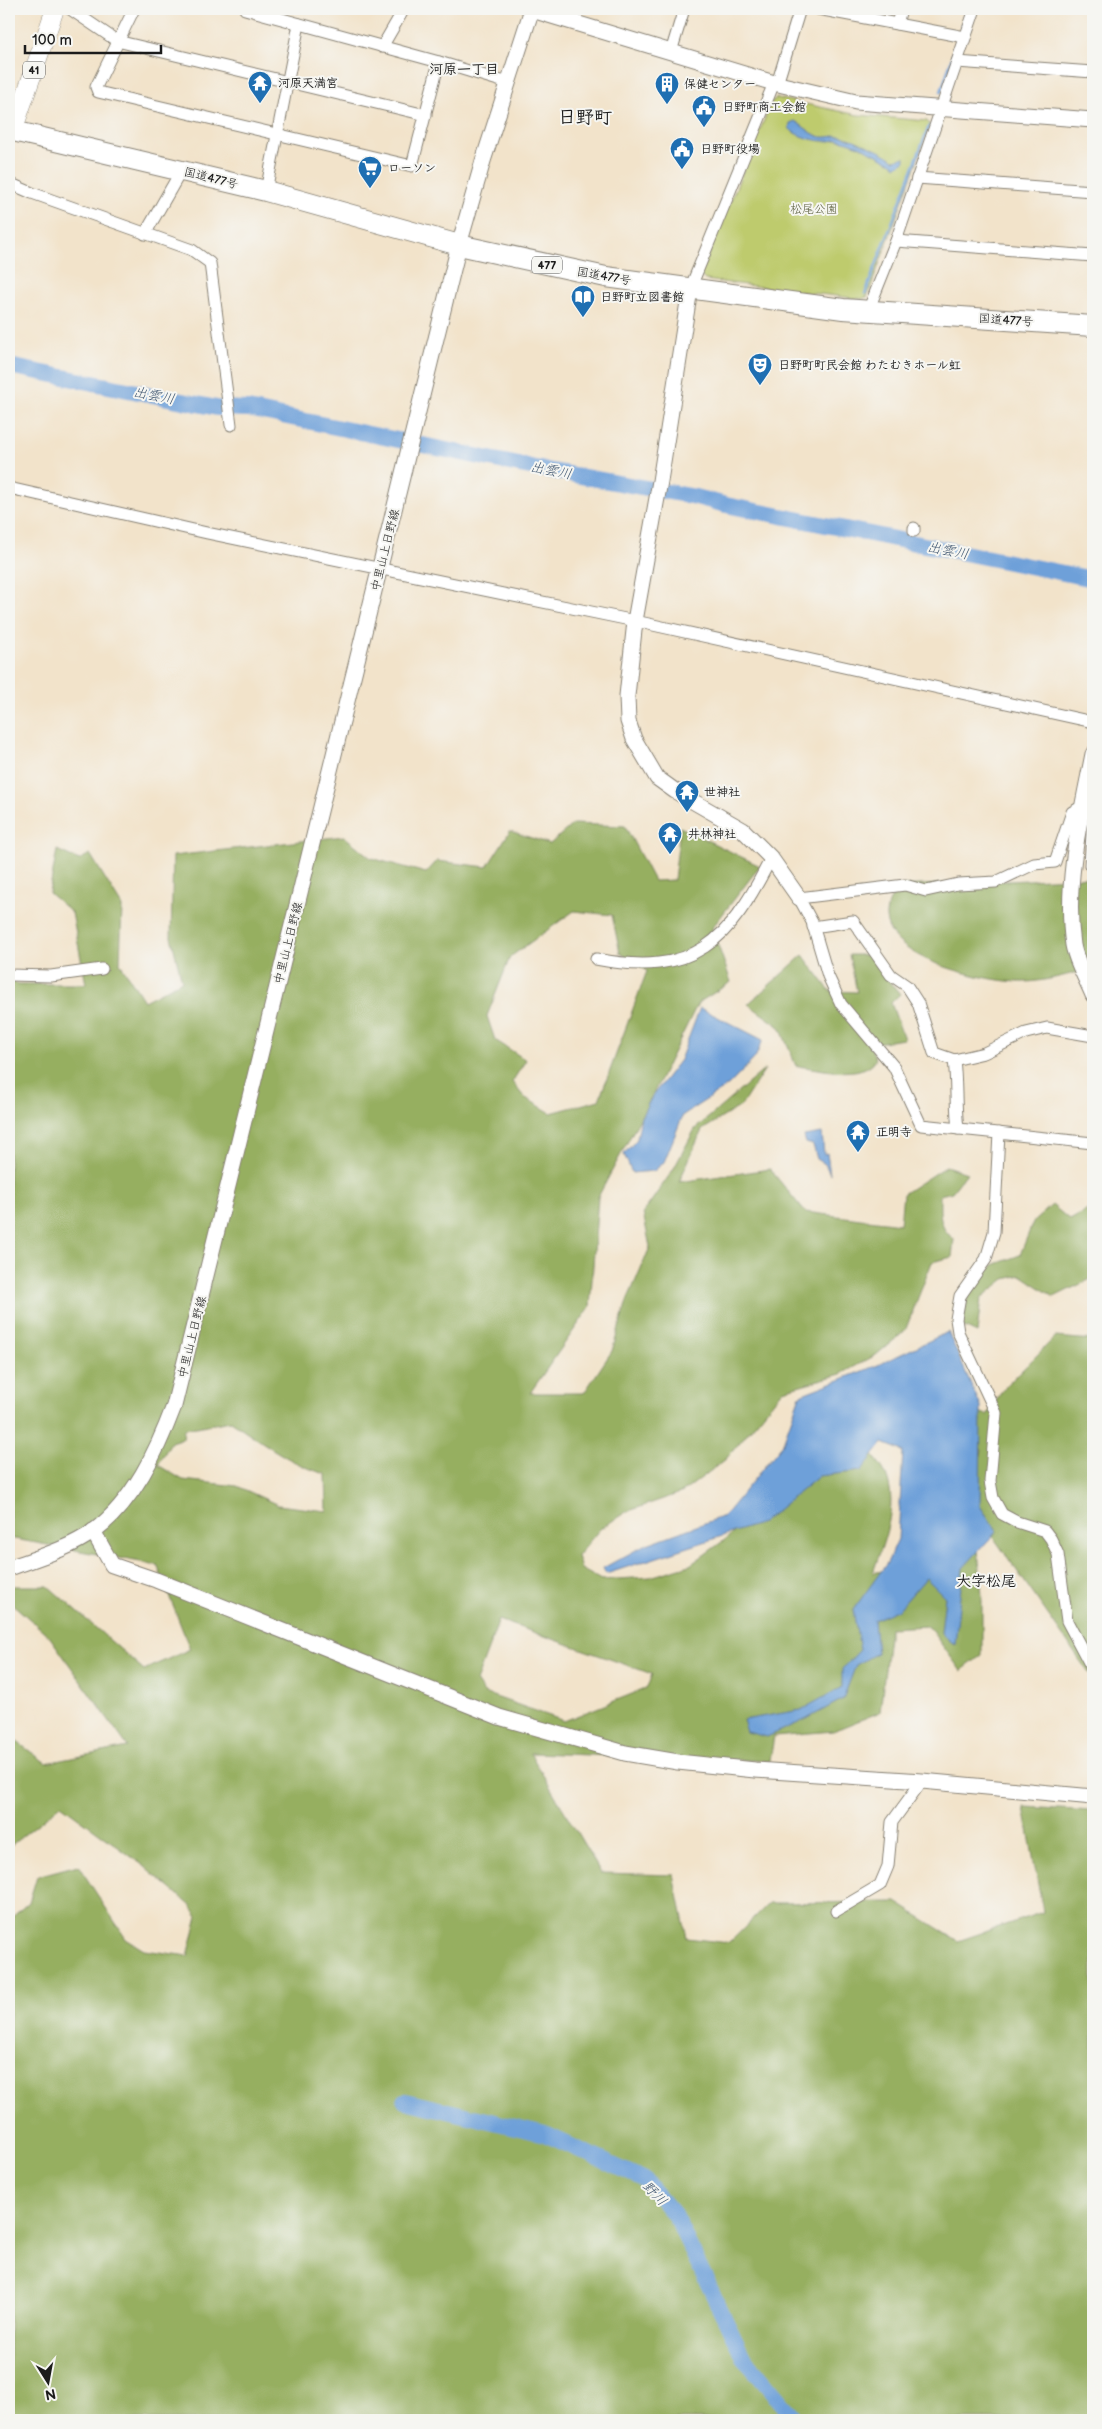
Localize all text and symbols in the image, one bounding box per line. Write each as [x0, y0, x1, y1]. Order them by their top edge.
scale bar [25, 22, 161, 54]
text: 100 m [32, 31, 72, 50]
district label: 河原一丁目 [429, 61, 499, 78]
road number: 41 [23, 62, 45, 78]
temple icon: 河原天満宮 [247, 70, 273, 104]
building icon: 保健センター [654, 71, 680, 105]
place label: 河原天満宮 [278, 76, 338, 91]
place label: 保健センター [684, 77, 756, 92]
public building icon: 日野町商工会館 [691, 94, 717, 128]
place label: 日野町商工会館 [722, 100, 806, 115]
district label: 日野町 [558, 107, 612, 128]
public building icon: 日野町役場 [669, 136, 695, 170]
place label: 日野町役場 [700, 142, 760, 157]
supermarket icon: ローソン [357, 155, 383, 189]
place label: ローソン [388, 161, 436, 176]
street label: 国道477号 [182, 165, 239, 192]
park label: 松尾公園 [790, 202, 838, 217]
road number: 477 [532, 256, 562, 274]
street label: 国道477号 [575, 264, 632, 289]
library icon: 日野町立図書館 [570, 284, 596, 318]
place label: 日野町立図書館 [600, 290, 684, 305]
street label: 国道477号 [978, 311, 1034, 330]
theatre icon: 日野町町民会館 わたむきホール虹 [747, 352, 773, 386]
place label: 日野町町民会館 わたむきホール虹 [778, 358, 961, 373]
water label: 出雲川 [132, 383, 176, 408]
water label: 出雲川 [529, 458, 573, 483]
street label: 中里山上日野線 [368, 508, 403, 593]
water label: 出雲川 [926, 538, 970, 563]
temple icon: 世神社 [674, 779, 700, 813]
place label: 世神社 [704, 785, 740, 800]
temple icon: 井林神社 [657, 821, 683, 855]
place label: 井林神社 [688, 827, 736, 842]
street label: 中里山上日野線 [271, 901, 306, 986]
temple icon: 正明寺 [845, 1119, 871, 1153]
place label: 正明寺 [876, 1125, 912, 1140]
street label: 中里山上日野線 [175, 1295, 210, 1380]
district label: 大字松尾 [956, 1572, 1016, 1591]
water label: 野川 [639, 2177, 670, 2209]
north arrow [22, 2356, 72, 2406]
text: N [44, 2385, 57, 2404]

